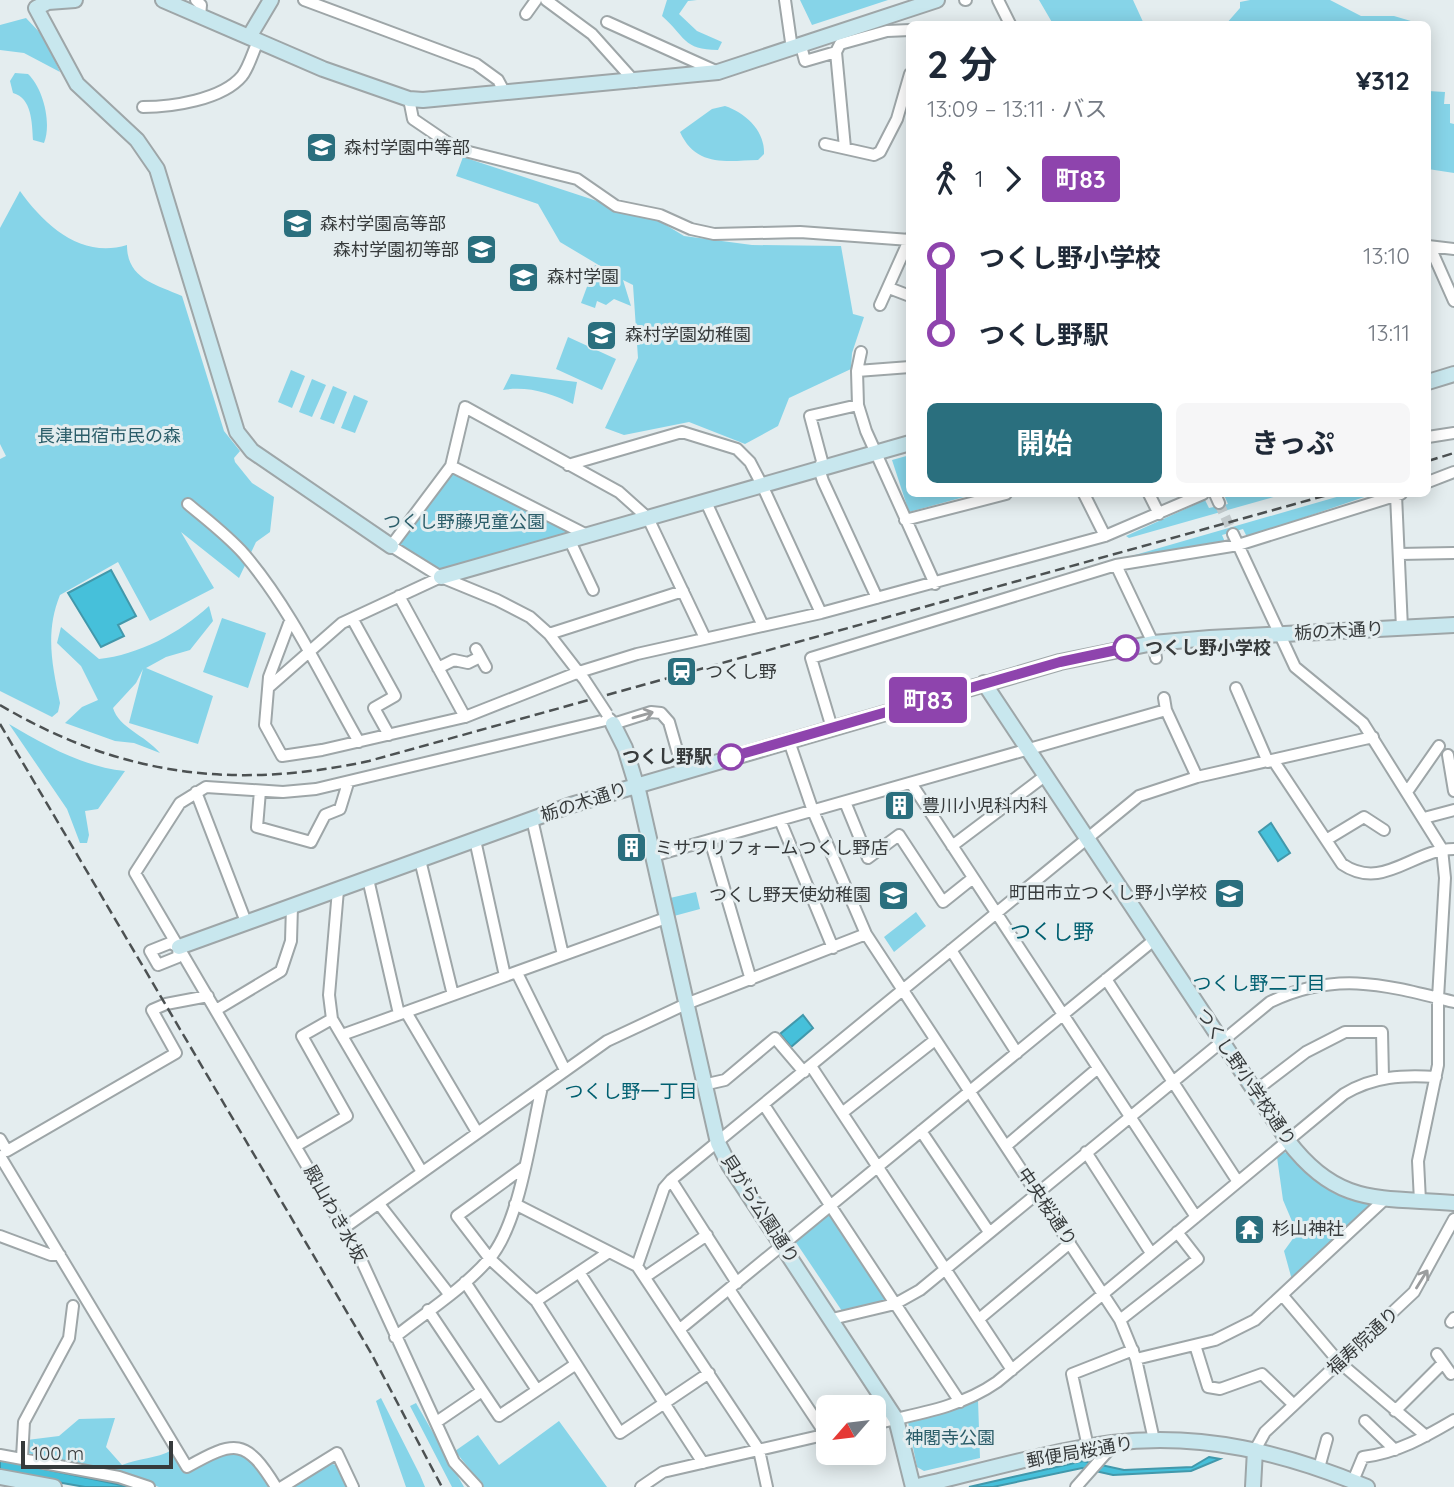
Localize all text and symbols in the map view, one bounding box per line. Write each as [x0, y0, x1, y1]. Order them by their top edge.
text: 2 分 [927, 40, 997, 88]
text: ¥312 [1356, 64, 1410, 97]
text: 13:09 – 13:11 · バス [927, 94, 1108, 123]
school or university icon: 森村学園中等部 [304, 131, 338, 165]
place label: 森村学園中等部 [344, 136, 470, 159]
icon: walk [927, 160, 965, 198]
icon: forward [994, 160, 1032, 198]
text: 1 [975, 164, 984, 193]
text: 町83 [1056, 164, 1106, 194]
school or university icon: 森村学園高等部 [280, 207, 314, 241]
place label: 森村学園高等部 [320, 212, 446, 235]
school or university icon: 森村学園初等部 [465, 233, 499, 267]
place label: 森村学園初等部 [333, 238, 459, 261]
text: つくし野小学校 [979, 241, 1161, 274]
text: 13:10 [1363, 241, 1410, 270]
school or university icon: 森村学園 [507, 260, 541, 294]
place label: 森村学園 [547, 265, 619, 288]
school or university icon: 森村学園幼稚園 [585, 318, 619, 352]
text: つくし野駅 [979, 318, 1109, 351]
text: 13:11 [1368, 318, 1410, 347]
place label: 森村学園幼稚園 [625, 323, 751, 346]
button: 開始 [927, 403, 1162, 483]
button: きっぷ [1176, 403, 1410, 483]
park label: 長津田宿市民の森 [37, 424, 181, 447]
park label: つくし野藤児童公園 [383, 510, 545, 533]
street label: 栃の木通り [1293, 617, 1385, 644]
marker: つくし野小学校 [1113, 635, 1139, 661]
place label: つくし野小学校 [1145, 636, 1271, 659]
station icon: つくし野 [665, 655, 699, 689]
place label: つくし野 [705, 660, 777, 683]
line badge: 町83 [888, 677, 968, 723]
text: 町83 [903, 685, 953, 715]
one-way arrow [632, 708, 654, 721]
marker: つくし野駅 [718, 744, 744, 770]
place label: つくし野駅 [622, 745, 712, 768]
street label: 栃の木通り [537, 777, 630, 826]
building icon: 豊川小児科内科 [882, 789, 916, 823]
place label: 豊川小児科内科 [922, 794, 1048, 817]
building icon: ミサワリフォームつくし野店 [615, 831, 649, 865]
place label: ミサワリフォームつくし野店 [655, 836, 888, 859]
school or university icon: 町田市立つくし野小学校 [1213, 876, 1247, 910]
school or university icon: つくし野天使幼稚園 [877, 878, 911, 912]
place label: 町田市立つくし野小学校 [1009, 881, 1207, 904]
place label: つくし野天使幼稚園 [709, 883, 871, 906]
district label: つくし野 [1010, 918, 1094, 944]
district label: つくし野二丁目 [1192, 971, 1326, 995]
street label: つくし野小学校通り [1192, 1003, 1301, 1150]
district label: つくし野一丁目 [564, 1079, 698, 1103]
street label: 貝がら公園通り [716, 1150, 804, 1268]
street label: 殿山わき水坂 [299, 1161, 372, 1267]
street label: 中央桜通り [1013, 1163, 1082, 1250]
temple icon: 杉山神社 [1232, 1212, 1266, 1246]
place label: 杉山神社 [1272, 1217, 1344, 1240]
one-way arrow [1416, 1270, 1430, 1290]
street label: 福寿院通り [1322, 1302, 1403, 1380]
north arrow [816, 1395, 886, 1465]
map controls [816, 1395, 886, 1465]
park label: 神閣寺公園 [905, 1426, 995, 1449]
street label: 郵便局桜通り [1025, 1431, 1135, 1472]
scale bar [21, 1438, 173, 1470]
text: 100 m [32, 1441, 84, 1465]

